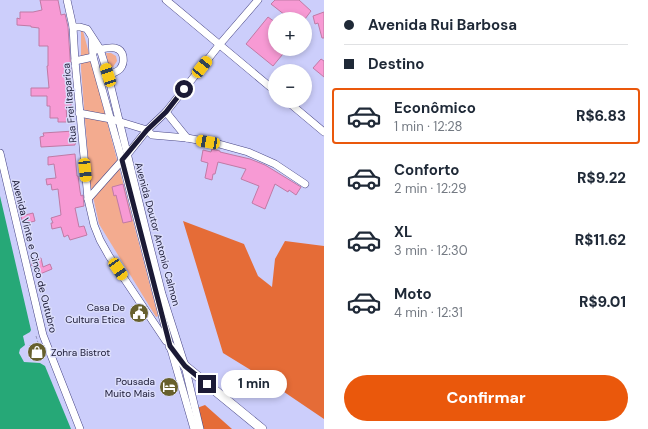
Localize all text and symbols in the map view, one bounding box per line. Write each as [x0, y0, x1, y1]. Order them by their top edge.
map controls [268, 12, 312, 108]
button: + [268, 12, 312, 56]
text: Avenida Rui Barbosa [368, 15, 517, 35]
car [190, 54, 214, 80]
text: Destino [368, 54, 424, 74]
car [99, 62, 117, 88]
street label: Rua Frei Itaparica [60, 63, 79, 143]
button: − [268, 64, 312, 108]
route start [175, 80, 193, 98]
icon: car [346, 98, 382, 134]
text: Econômico [394, 98, 476, 118]
text: R$6.83 [576, 106, 626, 126]
text: 1 min · 12:28 [394, 118, 463, 135]
car [195, 134, 221, 150]
car [78, 157, 92, 183]
icon: car [346, 160, 382, 196]
text: Conforto [394, 160, 459, 180]
street label: Avenida Doutor Antonio Calmon [132, 161, 183, 308]
text: R$9.22 [577, 168, 626, 188]
street label: Avenida Vinte e Cinco de Outubro [9, 178, 60, 334]
text: 2 min · 12:29 [394, 180, 466, 197]
icon: car [346, 222, 382, 258]
text: XL [394, 222, 412, 242]
text: R$11.62 [575, 230, 626, 250]
text: 3 min · 12:30 [394, 242, 468, 259]
car [106, 256, 130, 282]
icon: car [346, 284, 382, 320]
text: Moto [394, 284, 432, 304]
text: R$9.01 [579, 292, 626, 312]
place label: Casa De Cultura Etica [65, 301, 125, 326]
public building icon: Casa De Cultura Etica [128, 302, 150, 324]
text: 4 min · 12:31 [394, 304, 463, 321]
shop icon: Zohra Bistrot [26, 341, 48, 363]
place label: Zohra Bistrot [51, 346, 110, 359]
callout: 1 min [221, 370, 287, 398]
place label: Pousada Muito Mais [105, 375, 155, 400]
route end [198, 375, 216, 393]
text: 1 min [238, 375, 270, 392]
button: Confirmar [344, 375, 628, 421]
hotel icon: Pousada Muito Mais [158, 376, 180, 398]

